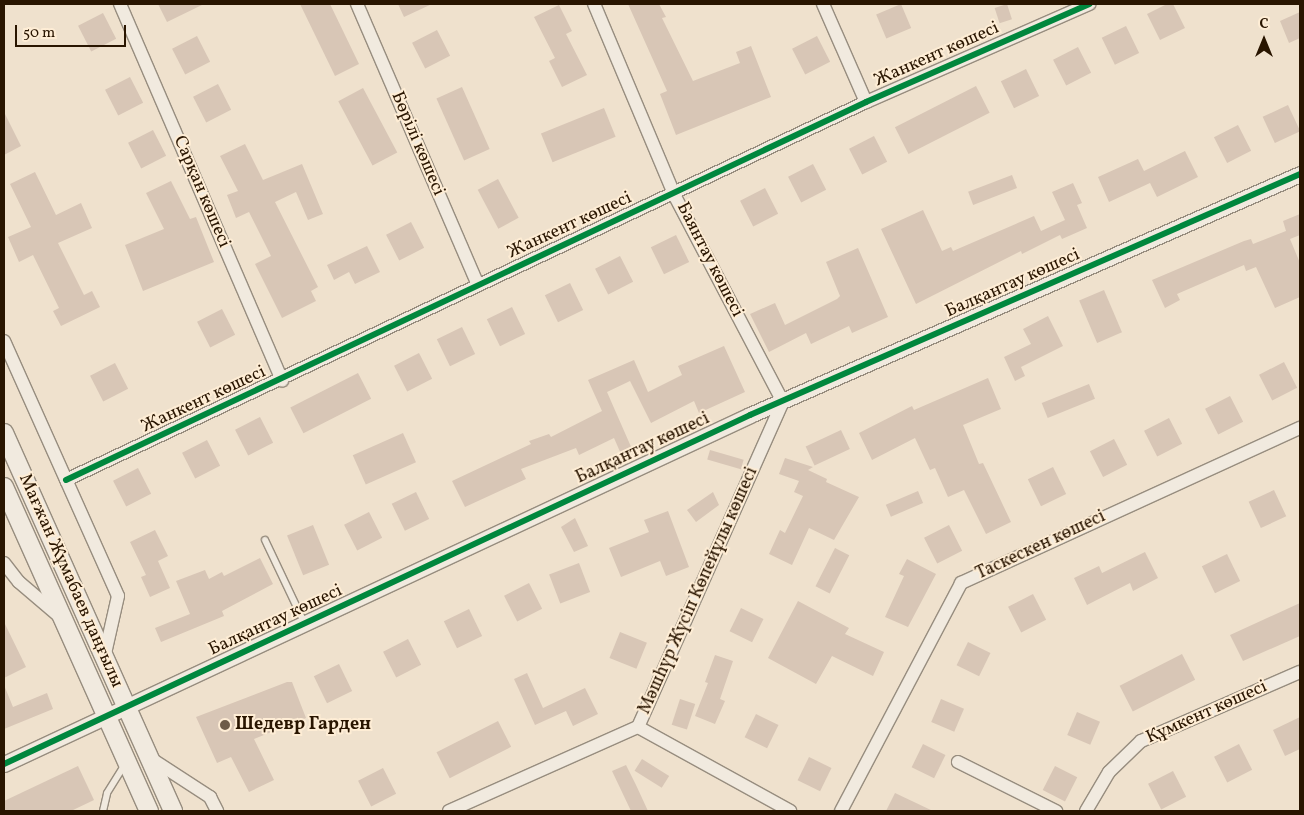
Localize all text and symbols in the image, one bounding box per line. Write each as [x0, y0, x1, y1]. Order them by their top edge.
scale bar [18, 15, 129, 47]
north arrow [1239, 15, 1289, 65]
text: С [1259, 15, 1269, 34]
street label: Жанкент көшесі [871, 18, 1003, 92]
text: 50 m [23, 23, 55, 44]
street label: Бөрілі көшесі [385, 89, 449, 199]
street label: Сарқан көшесі [168, 133, 234, 251]
street label: Жанкент көшесі [504, 188, 636, 264]
street label: Баянтау көшесі [671, 199, 747, 321]
street label: Балқантау көшесі [942, 245, 1084, 323]
street label: Жанкент көшесі [138, 362, 270, 438]
street label: Балқантау көшесі [572, 408, 714, 490]
street label: Мәшһүр Жүсіп Көпейұлы көшесі [635, 464, 763, 718]
street label: Мағжан Жұмабаев даңғылы [13, 471, 127, 691]
street label: Таскескен көшесі [973, 506, 1109, 586]
street label: Балқантау көшесі [205, 580, 347, 662]
street label: Құмкент көшесі [1143, 677, 1271, 749]
place label: Шедевр Гарден [235, 714, 371, 736]
marker: Шедевр Гарден [219, 719, 231, 731]

